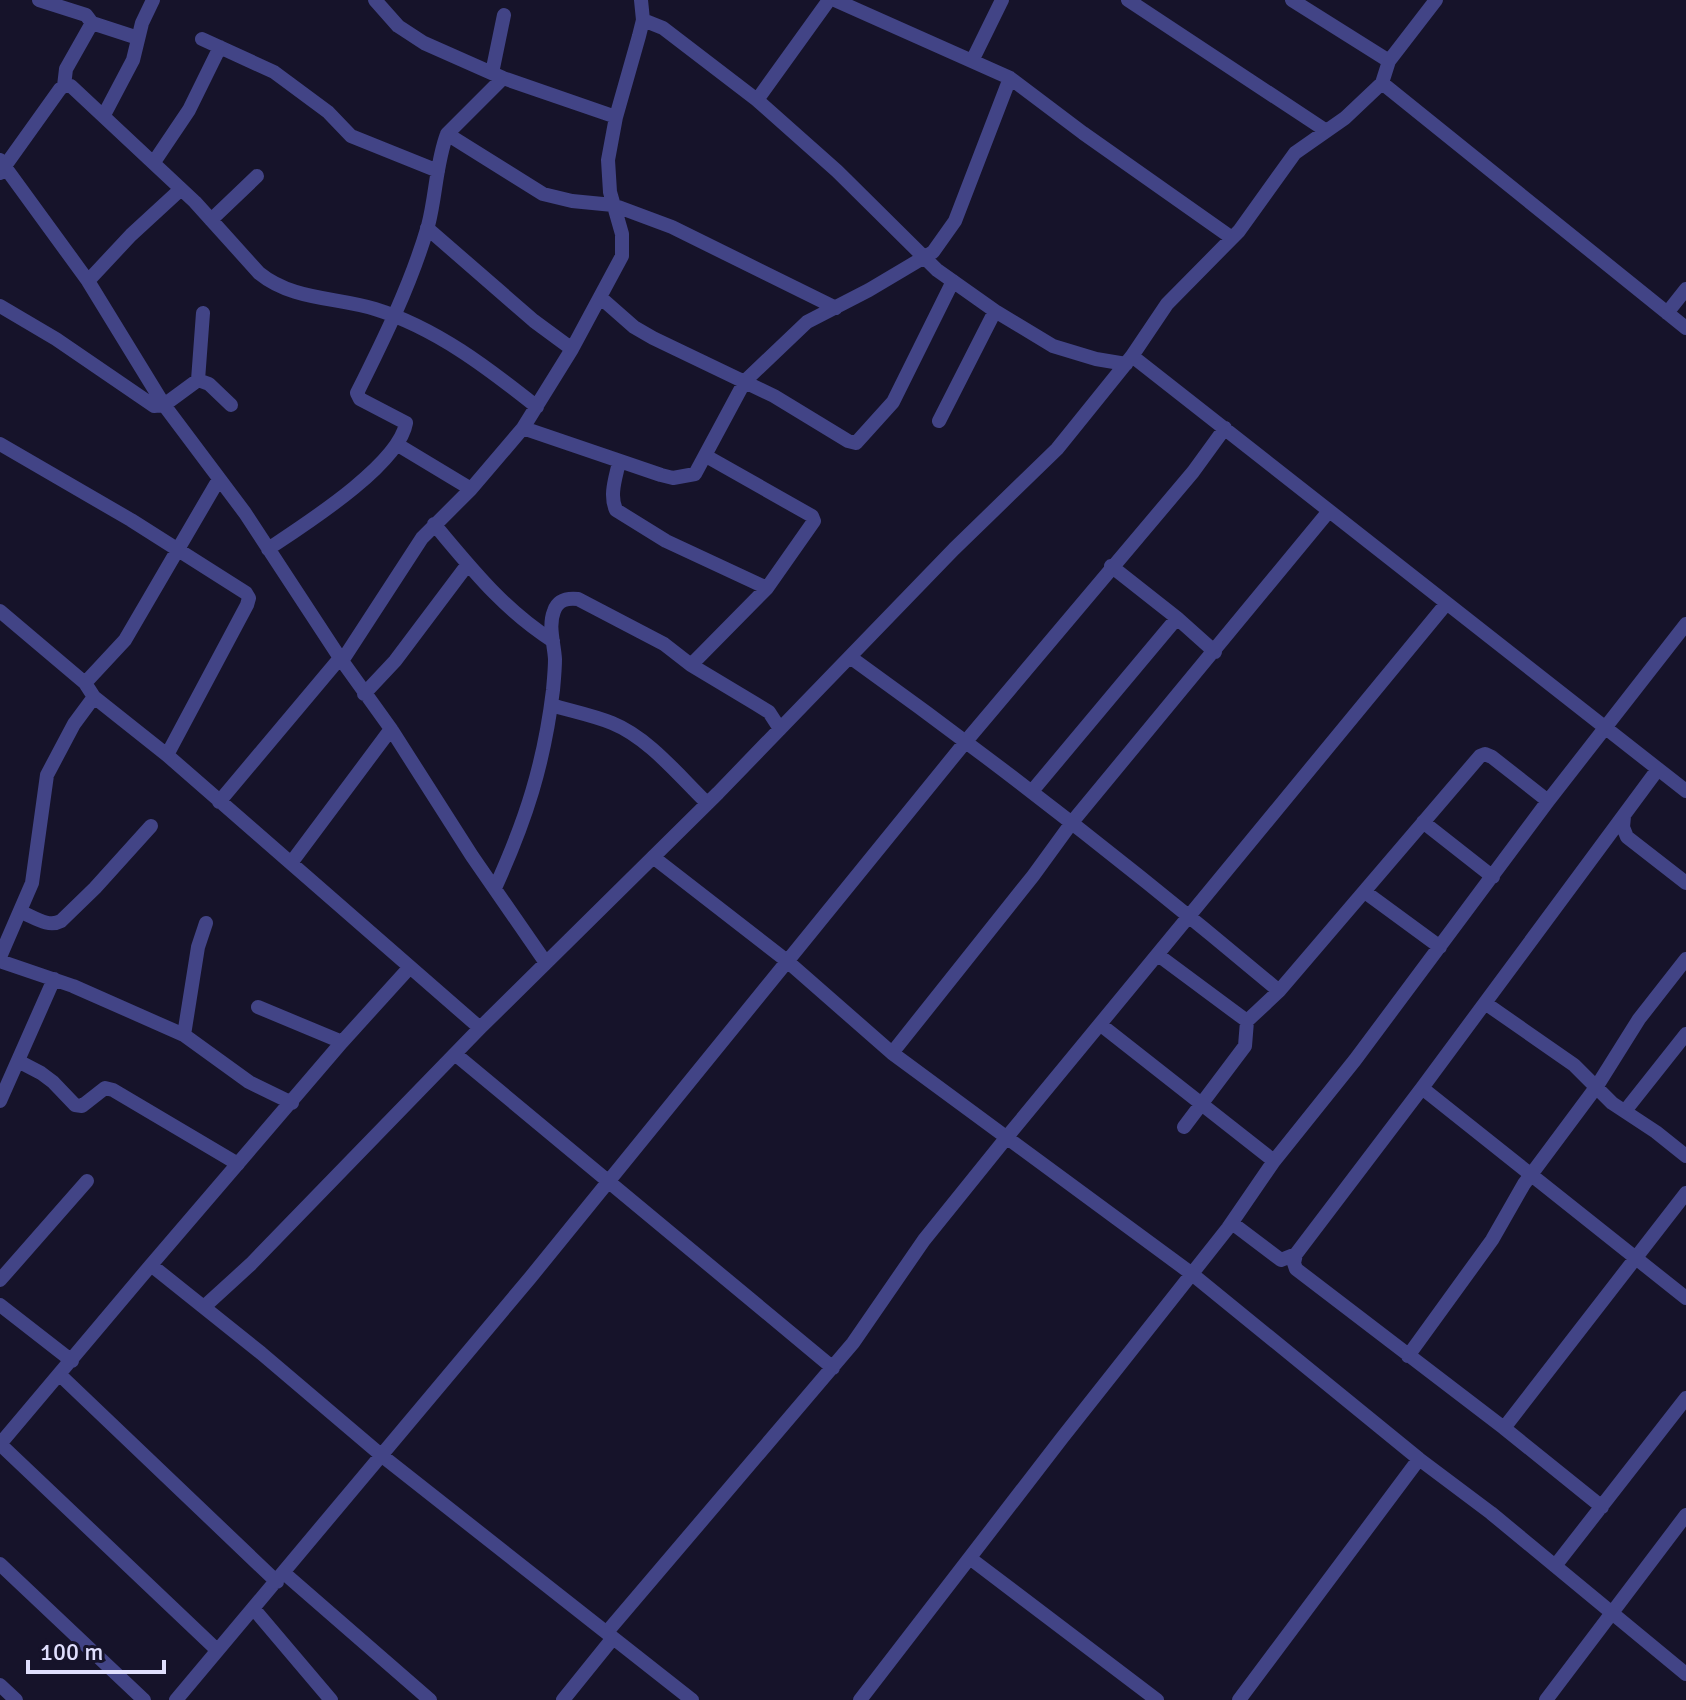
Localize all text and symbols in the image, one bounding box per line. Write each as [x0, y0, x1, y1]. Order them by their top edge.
scale bar [28, 1624, 164, 1674]
text: 100 m [40, 1637, 103, 1667]

